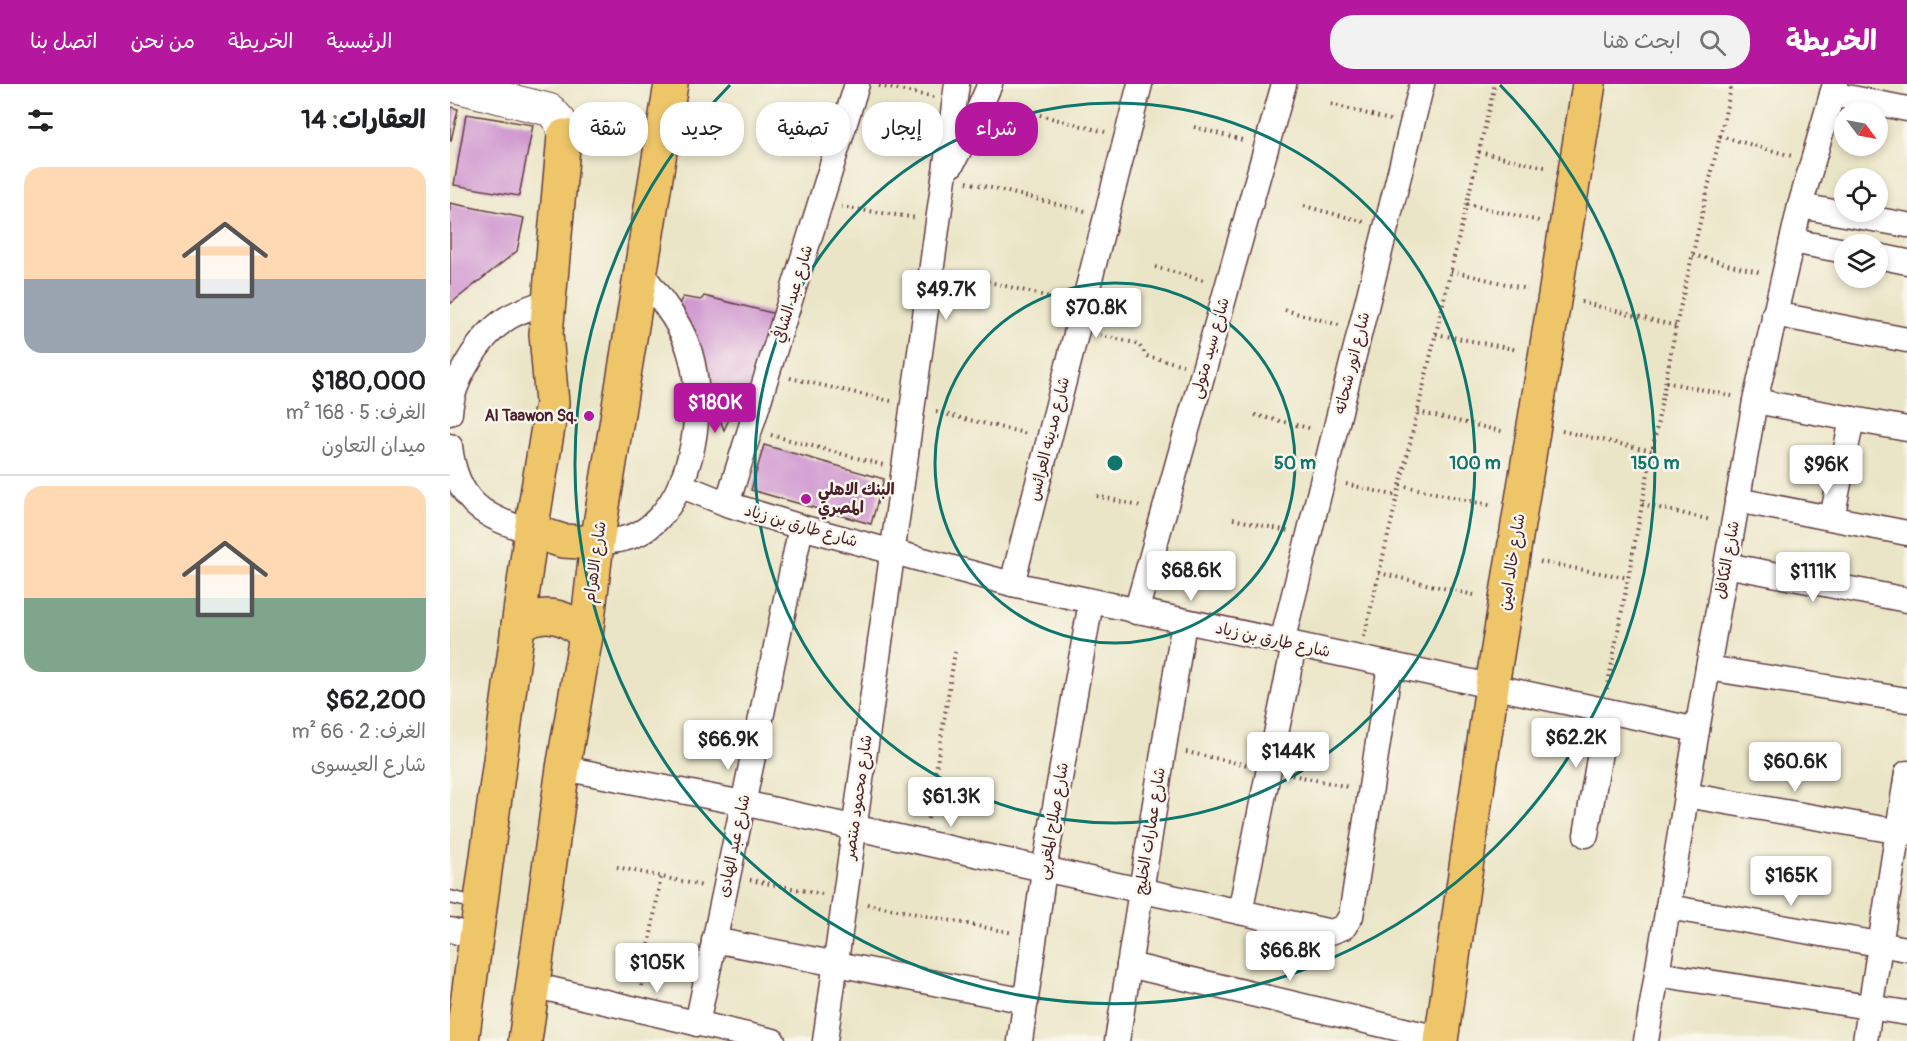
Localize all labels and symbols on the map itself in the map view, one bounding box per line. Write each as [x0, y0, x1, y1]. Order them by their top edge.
north arrow [1834, 102, 1888, 156]
street label: شارع عبد الشافي [769, 243, 818, 346]
pin: $49.7K [897, 270, 995, 321]
pin: $70.8K [1047, 288, 1145, 339]
street label: شارع سيد متولى [1186, 295, 1235, 401]
street label: شارع انور شحاته [1330, 310, 1375, 416]
street label: شارع مدينه العرائس [1024, 375, 1075, 503]
pin: $180K [673, 383, 757, 434]
place label: Al Taawon Sq. [484, 406, 577, 426]
marker: Al Taawon Sq. [582, 409, 596, 423]
pin: $96K [1790, 445, 1862, 496]
text: 50 m [1274, 452, 1316, 475]
text: 100 m [1449, 452, 1501, 475]
text: 150 m [1631, 452, 1680, 475]
centre of rings [1105, 453, 1125, 473]
place label: البنك الاهلي المصري [818, 480, 895, 520]
marker: البنك الاهلي المصري [799, 492, 813, 506]
street label: شارع طارق بن زياد [742, 500, 860, 553]
street label: شارع خالد امين [1494, 512, 1531, 612]
street label: شارع التكافل [1710, 519, 1745, 601]
street label: شارع الاهرام [579, 520, 613, 604]
pin: $68.6K [1142, 551, 1240, 602]
pin: $111K [1771, 552, 1855, 603]
street label: شارع طارق بن زياد [1214, 618, 1332, 663]
pin: $62.2K [1527, 718, 1625, 769]
pin: $66.9K [679, 720, 777, 771]
pin: $144K [1246, 732, 1330, 783]
street label: شارع محمود منتصر [839, 733, 878, 863]
pin: $60.6K [1746, 742, 1844, 793]
street label: شارع صلاح المغربى [1033, 761, 1074, 881]
street label: شارع عمارات الخليج [1130, 766, 1171, 896]
pin: $61.3K [902, 777, 1000, 828]
street label: شارع عبد الهادى [713, 793, 756, 900]
pin: $165K [1749, 856, 1833, 907]
pin: $66.8K [1241, 931, 1339, 982]
pin: $105K [615, 943, 699, 994]

